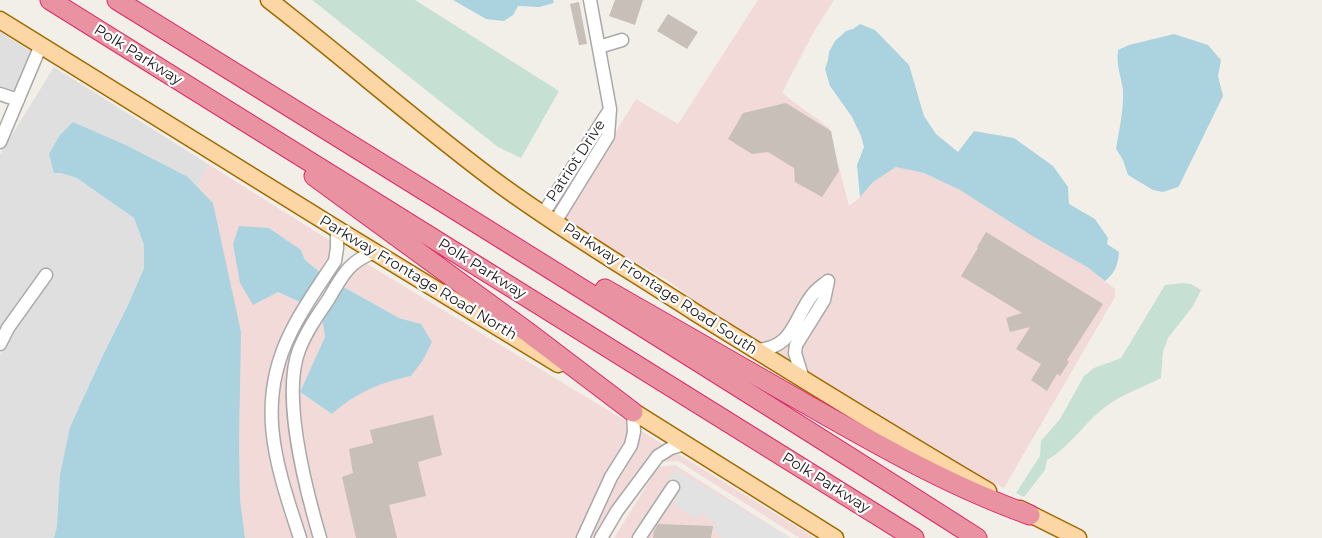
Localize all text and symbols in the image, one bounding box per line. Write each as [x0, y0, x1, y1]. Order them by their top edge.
street label: Polk Parkway [91, 21, 185, 89]
street label: Patriot Drive [543, 117, 609, 205]
street label: Parkway Frontage Road North [316, 212, 520, 344]
street label: Parkway Frontage Road South [559, 219, 761, 359]
street label: Polk Parkway [435, 235, 529, 303]
street label: Polk Parkway [779, 449, 873, 517]

